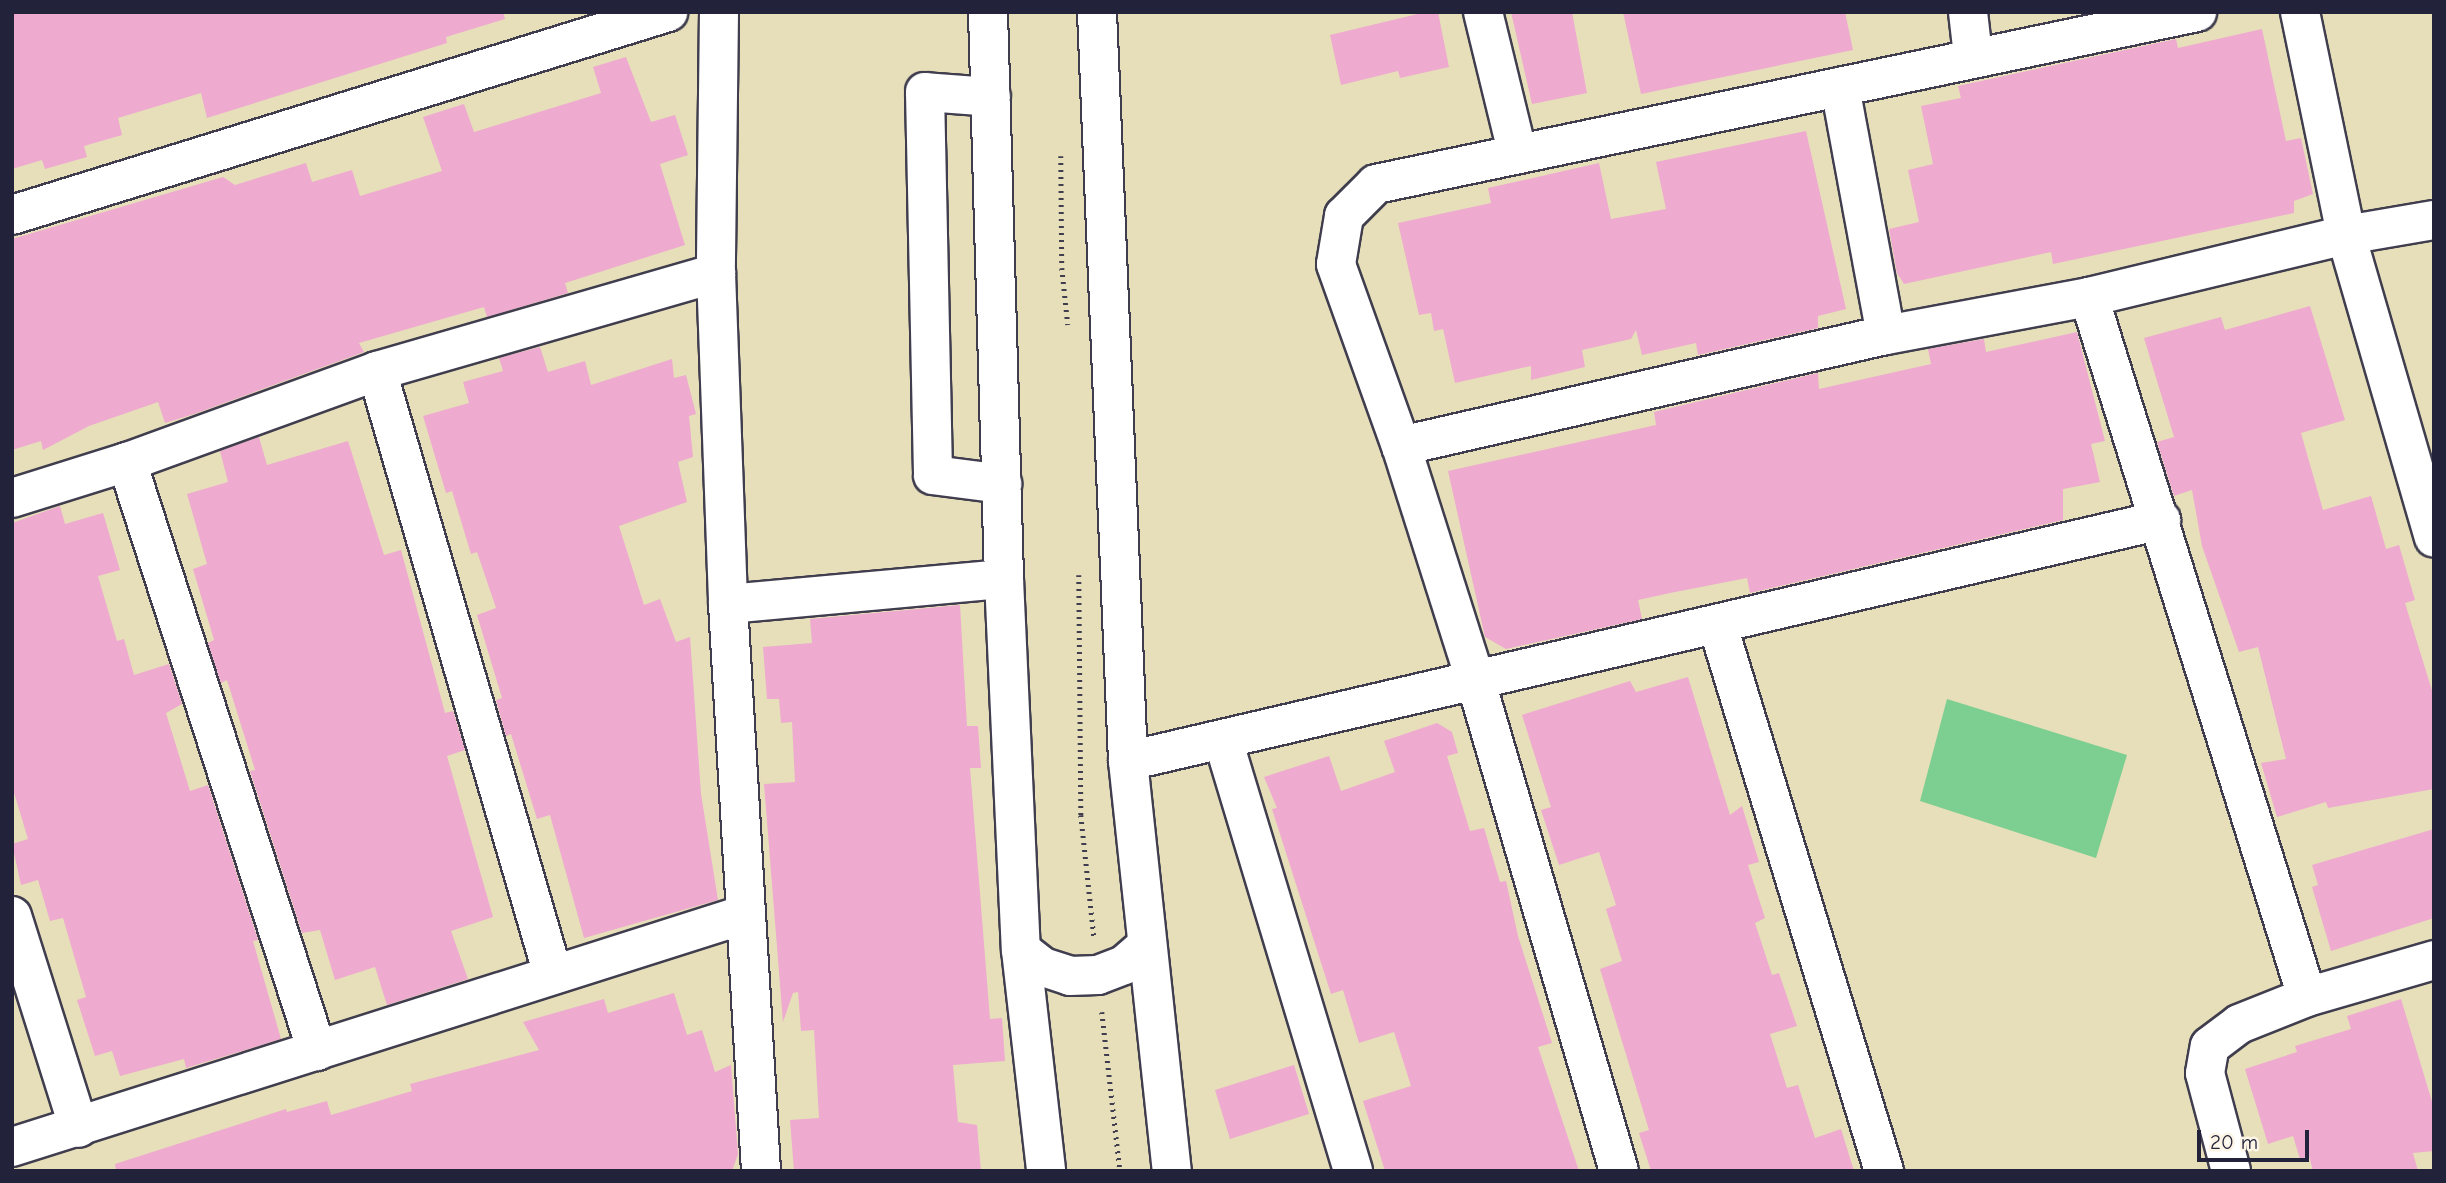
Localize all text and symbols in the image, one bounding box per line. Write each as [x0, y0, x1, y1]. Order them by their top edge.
scale bar [2201, 1116, 2313, 1160]
text: 20 m [2210, 1130, 2258, 1154]

